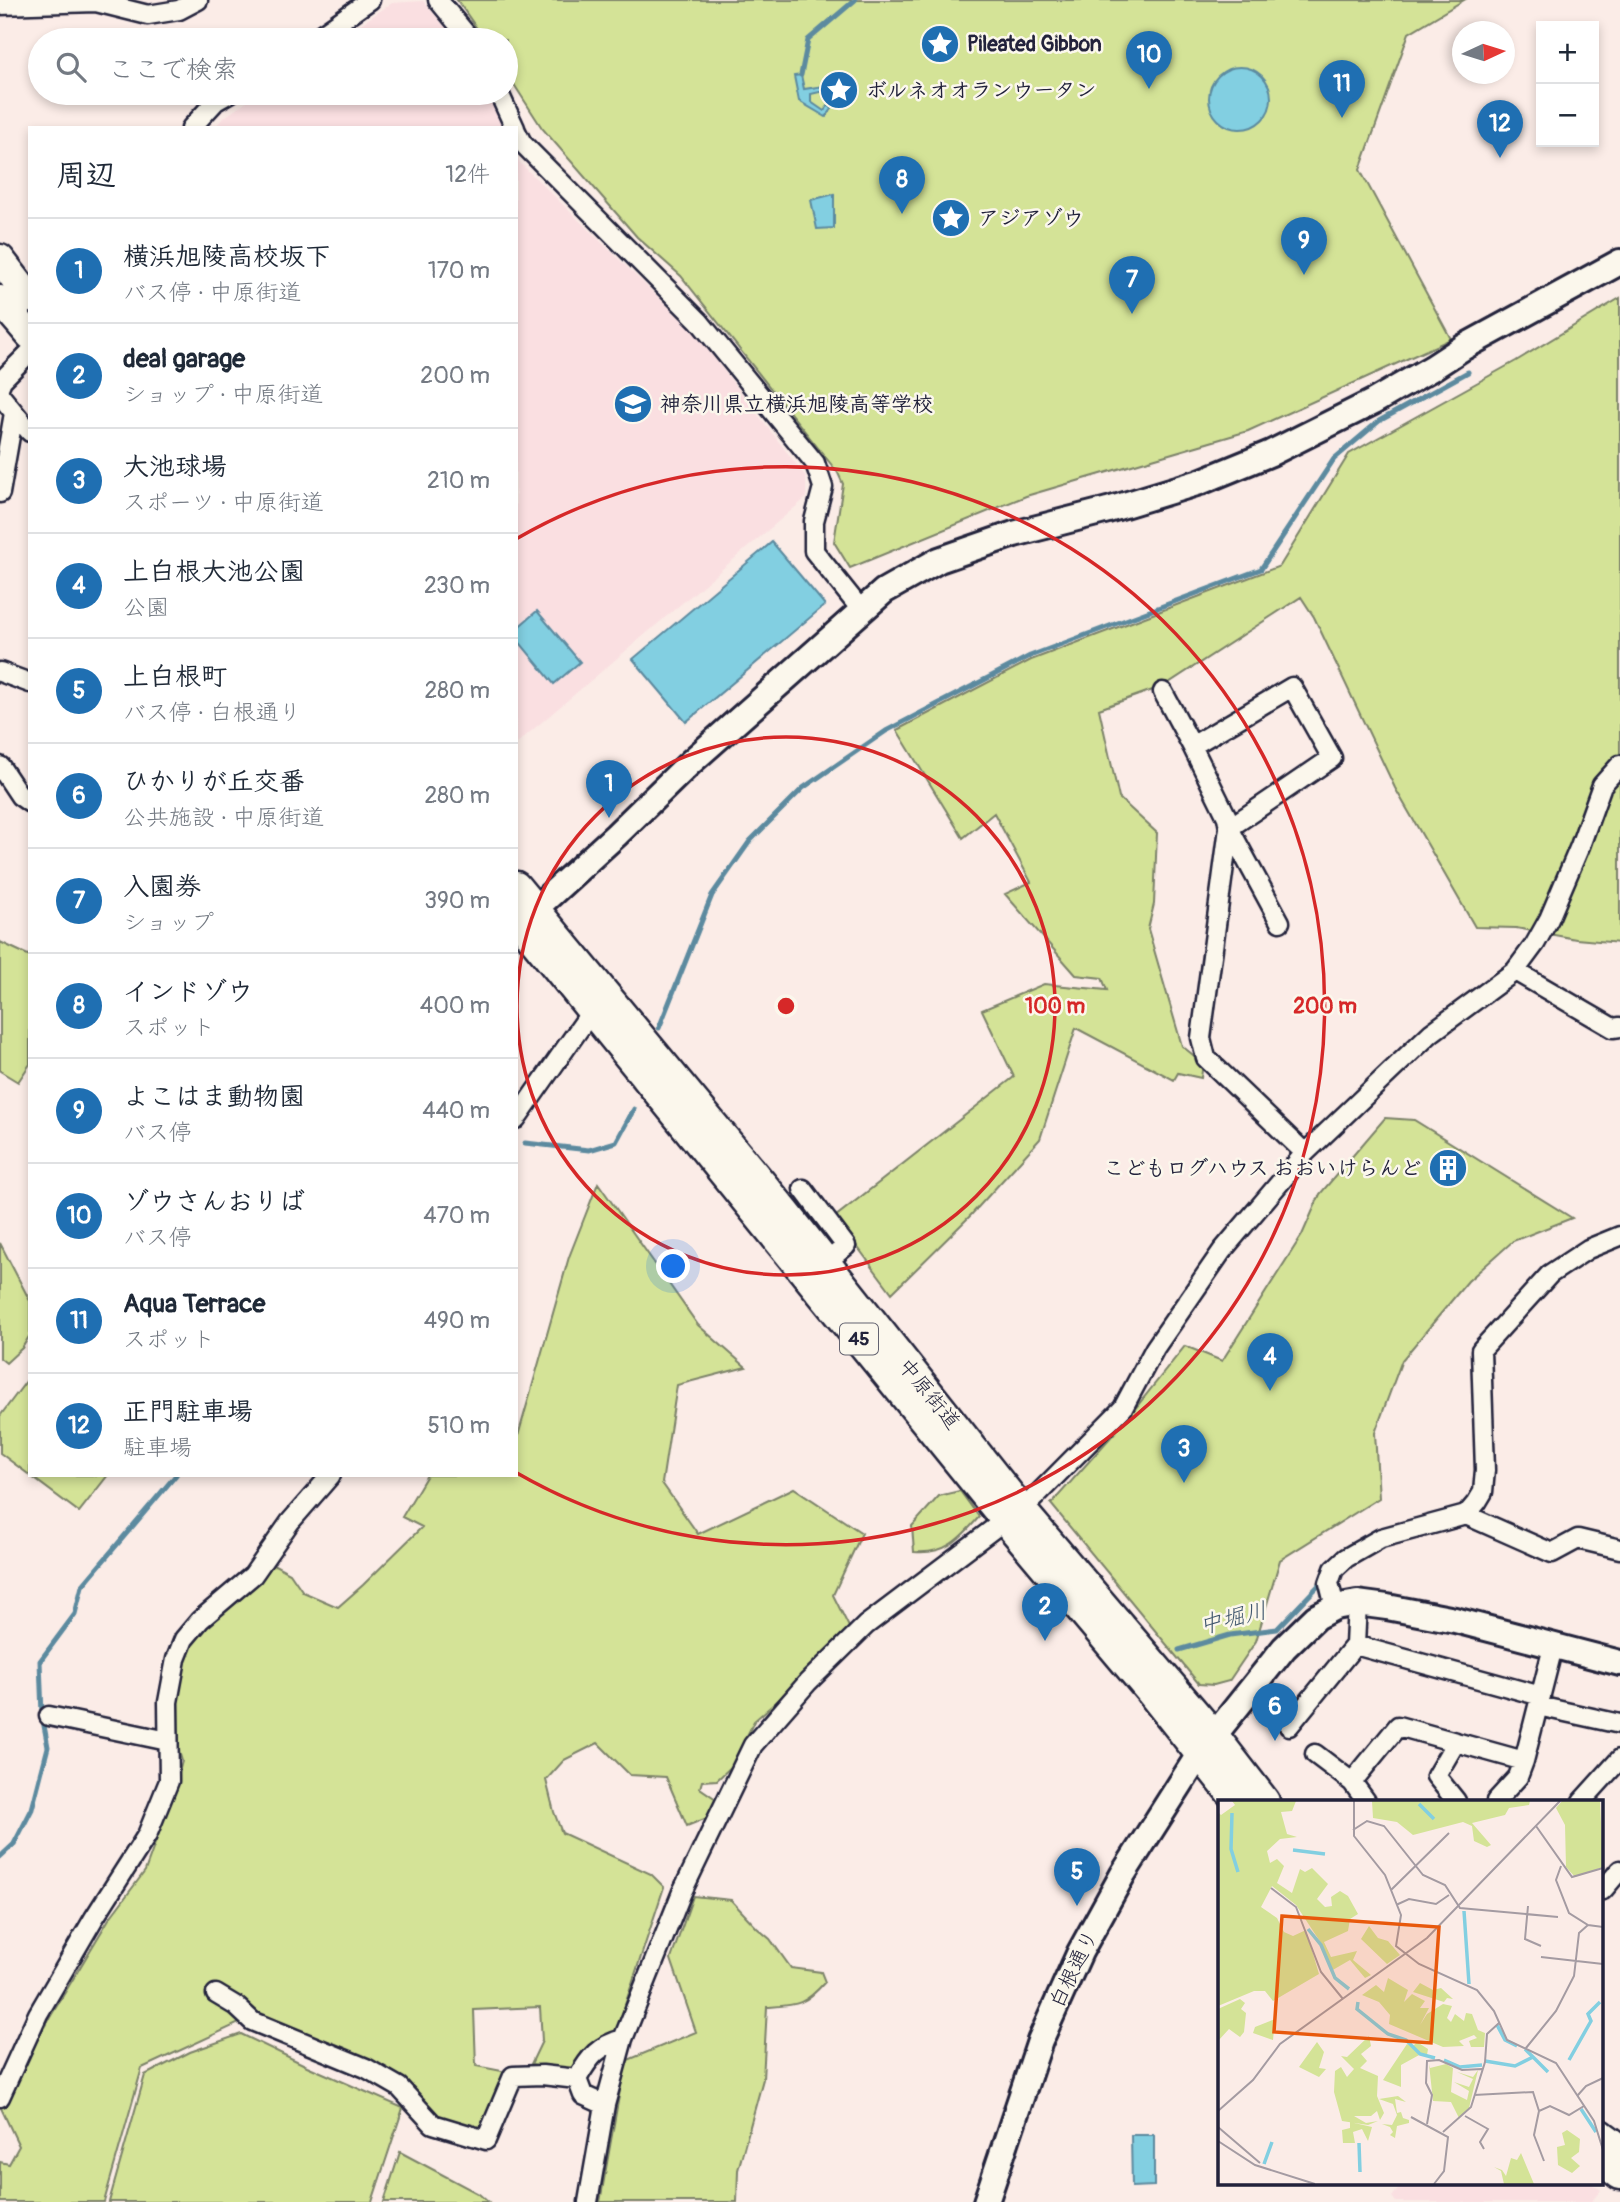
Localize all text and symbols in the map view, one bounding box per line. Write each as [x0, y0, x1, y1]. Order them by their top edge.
north arrow [1452, 21, 1515, 84]
map controls [1536, 21, 1599, 147]
button: + [1536, 21, 1599, 84]
place icon: Pileated Gibbon [919, 23, 961, 65]
search box [28, 28, 518, 105]
place label: Pileated Gibbon [967, 31, 1102, 58]
pin: 10 [1126, 31, 1172, 89]
icon: search [52, 48, 90, 86]
text: ここで検索 [108, 54, 238, 86]
pin: 11 [1319, 60, 1365, 118]
place icon: ボルネオオランウータン [818, 69, 860, 111]
place label: ボルネオオランウータン [866, 77, 1097, 104]
button: − [1536, 84, 1599, 147]
pin: 12 [1477, 100, 1523, 158]
pin: 8 [879, 156, 925, 214]
text: 周辺 [56, 157, 116, 194]
text: 12件 [445, 160, 490, 189]
place icon: アジアゾウ [930, 197, 972, 239]
place label: アジアゾウ [978, 205, 1084, 232]
pin: 9 [1281, 217, 1327, 275]
text: 横浜旭陵高校坂下 [123, 241, 331, 273]
text: 1 [75, 256, 84, 285]
text: 170 m [428, 256, 490, 285]
pin: 7 [1109, 256, 1155, 314]
text: バス停 · 中原街道 [123, 278, 301, 307]
text: deal garage [123, 343, 245, 375]
text: 2 [73, 361, 85, 390]
text: 200 m [420, 361, 490, 390]
text: ショップ · 中原街道 [123, 380, 324, 409]
school or university icon: 神奈川県立横浜旭陵高等学校 [612, 383, 654, 425]
place label: 神奈川県立横浜旭陵高等学校 [660, 391, 933, 418]
text: 大池球場 [123, 451, 227, 483]
text: 3 [73, 466, 85, 495]
text: 210 m [427, 466, 490, 495]
text: スポーツ · 中原街道 [123, 488, 324, 517]
text: 上白根大池公園 [123, 556, 305, 588]
text: 4 [72, 571, 86, 600]
text: 230 m [424, 571, 490, 600]
text: 公園 [123, 593, 169, 622]
text: 上白根町 [123, 661, 227, 693]
text: 5 [73, 676, 85, 705]
text: 280 m [424, 676, 490, 705]
text: バス停 · 白根通り [123, 698, 301, 727]
pin: 1 [586, 760, 632, 818]
text: ひかりが丘交番 [123, 766, 305, 798]
text: 6 [72, 781, 86, 810]
text: 280 m [424, 781, 490, 810]
text: 公共施設 · 中原街道 [123, 803, 324, 832]
text: 入園券 [123, 871, 201, 903]
text: 7 [73, 886, 85, 915]
text: 390 m [424, 886, 490, 915]
text: ショップ [123, 908, 214, 937]
text: インドゾウ [123, 976, 253, 1008]
text: 8 [73, 991, 85, 1020]
text: 400 m [420, 991, 490, 1020]
text: 100 m [1025, 993, 1085, 1020]
text: 200 m [1293, 993, 1357, 1020]
centre of rings [774, 994, 798, 1018]
text: スポット [123, 1013, 215, 1042]
text: よこはま動物園 [123, 1081, 305, 1113]
text: 9 [73, 1096, 85, 1125]
text: 440 m [422, 1096, 490, 1125]
text: バス停 [123, 1118, 192, 1147]
building icon: こどもログハウス おおいけらんど [1427, 1147, 1469, 1189]
place label: こどもログハウス おおいけらんど [1103, 1155, 1421, 1182]
text: ゾウさんおりば [123, 1186, 305, 1218]
text: 10 [67, 1201, 91, 1230]
text: 470 m [423, 1201, 490, 1230]
text: バス停 [123, 1223, 192, 1252]
your location [656, 1249, 690, 1283]
text: Aqua Terrace [123, 1288, 265, 1320]
text: 11 [70, 1306, 88, 1335]
text: 490 m [424, 1306, 490, 1335]
road number: 45 [840, 1324, 878, 1354]
text: スポット [123, 1325, 215, 1354]
pin: 4 [1247, 1333, 1293, 1391]
street label: 中原街道 [892, 1353, 966, 1435]
text: 正門駐車場 [123, 1396, 253, 1428]
text: 12 [68, 1411, 90, 1440]
text: 510 m [427, 1411, 490, 1440]
pin: 3 [1161, 1425, 1207, 1483]
text: 駐車場 [123, 1433, 192, 1462]
pin: 2 [1022, 1583, 1068, 1641]
water label: 中堀川 [1196, 1596, 1270, 1640]
pin: 6 [1252, 1683, 1298, 1741]
inset map [1218, 1800, 1602, 2184]
pin: 5 [1054, 1848, 1100, 1906]
street label: 白根通り [1043, 1925, 1105, 2013]

